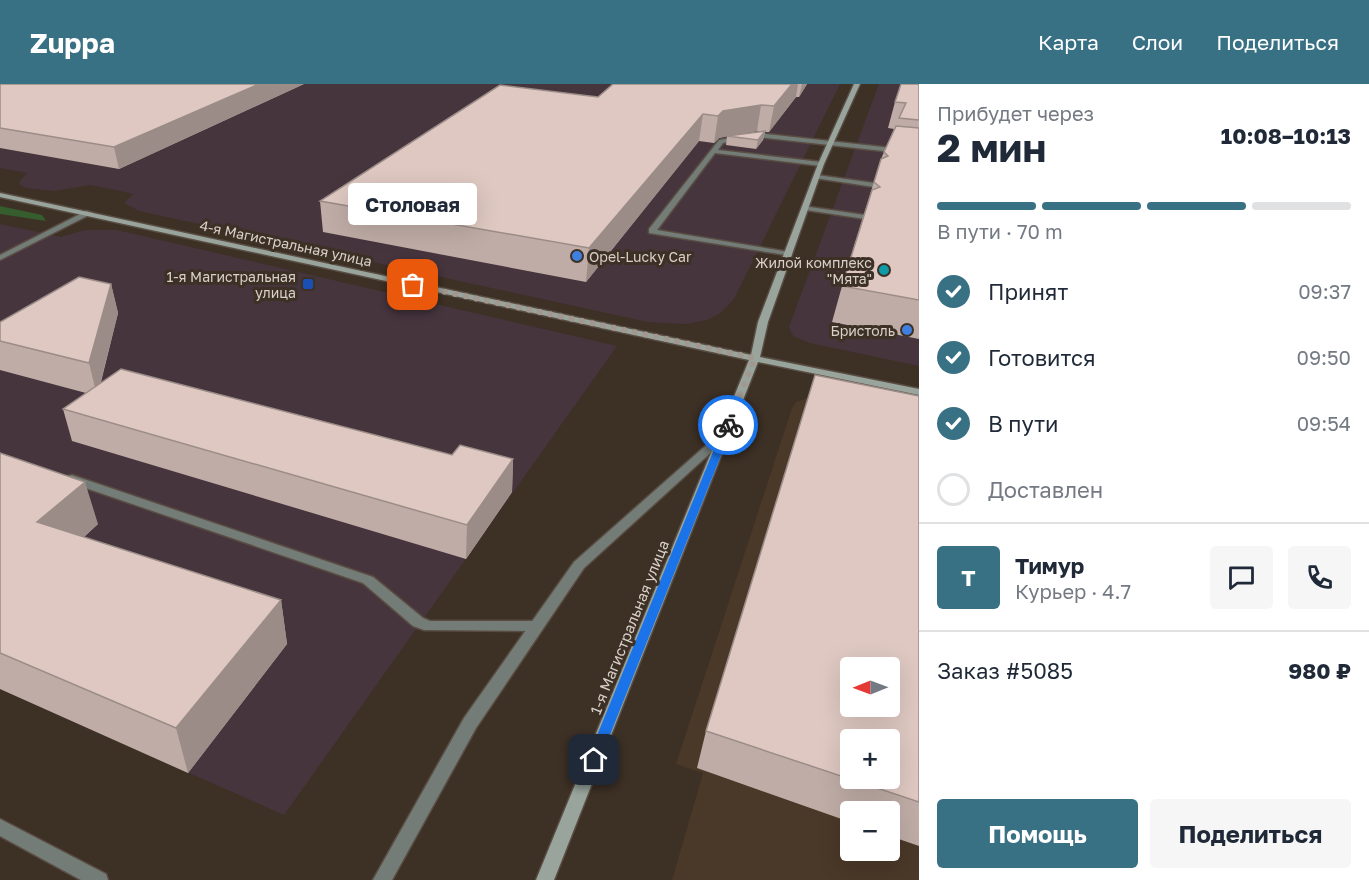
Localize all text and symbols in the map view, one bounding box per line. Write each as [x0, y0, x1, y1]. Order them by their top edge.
text: Zuppa [30, 26, 115, 59]
text: Карта [1038, 29, 1099, 55]
text: Слои [1132, 29, 1183, 55]
text: Поделиться [1216, 29, 1339, 55]
text: Прибудет через [937, 101, 1094, 125]
text: 10:08–10:13 [1221, 122, 1351, 149]
text: 2 мин [937, 124, 1046, 171]
callout: Столовая [348, 183, 478, 225]
text: Столовая [365, 192, 460, 216]
street label: 4-я Магистральная улица [198, 216, 374, 270]
text: В пути · 70 m [937, 219, 1063, 243]
place label: Opel-Lucky Car [589, 248, 692, 265]
marker: Opel-Lucky Car [570, 249, 584, 263]
place label: Жилой комплекс "Мята" [755, 254, 872, 287]
pin [387, 259, 438, 310]
marker: Жилой комплекс "Мята" [877, 263, 891, 277]
place label: 1-я Магистральная улица [167, 268, 296, 301]
icon: bag [396, 268, 429, 301]
icon: check [937, 275, 970, 308]
marker: 1-я Магистральная улица [301, 277, 315, 291]
text: Принят [988, 278, 1068, 305]
text: 09:37 [1298, 279, 1351, 303]
place label: Бристоль [830, 322, 895, 339]
marker: Бристоль [900, 323, 914, 337]
icon: check [937, 341, 970, 374]
text: Готовится [988, 344, 1096, 371]
text: 09:50 [1297, 345, 1351, 369]
courier [698, 395, 758, 455]
icon: check [937, 407, 970, 440]
icon: bike [712, 409, 745, 442]
text: В пути [988, 410, 1058, 437]
text: 09:54 [1297, 411, 1351, 435]
text: Доставлен [988, 476, 1103, 503]
street label: 1-я Магистральная улица [586, 537, 672, 717]
button: chat [1210, 546, 1273, 609]
button: phone [1288, 546, 1351, 609]
text: Тимур [1015, 552, 1084, 579]
text: Т [961, 564, 976, 591]
text: Курьер · 4.7 [1015, 579, 1131, 603]
north arrow [840, 657, 900, 717]
map controls [840, 657, 900, 861]
text: Заказ #5085 [937, 657, 1073, 684]
text: 980 ₽ [1288, 657, 1351, 684]
button: + [840, 729, 900, 789]
pin [568, 734, 619, 785]
icon: home [577, 743, 610, 776]
button: Помощь [937, 799, 1138, 868]
button: Поделиться [1150, 799, 1351, 868]
button: − [840, 801, 900, 861]

